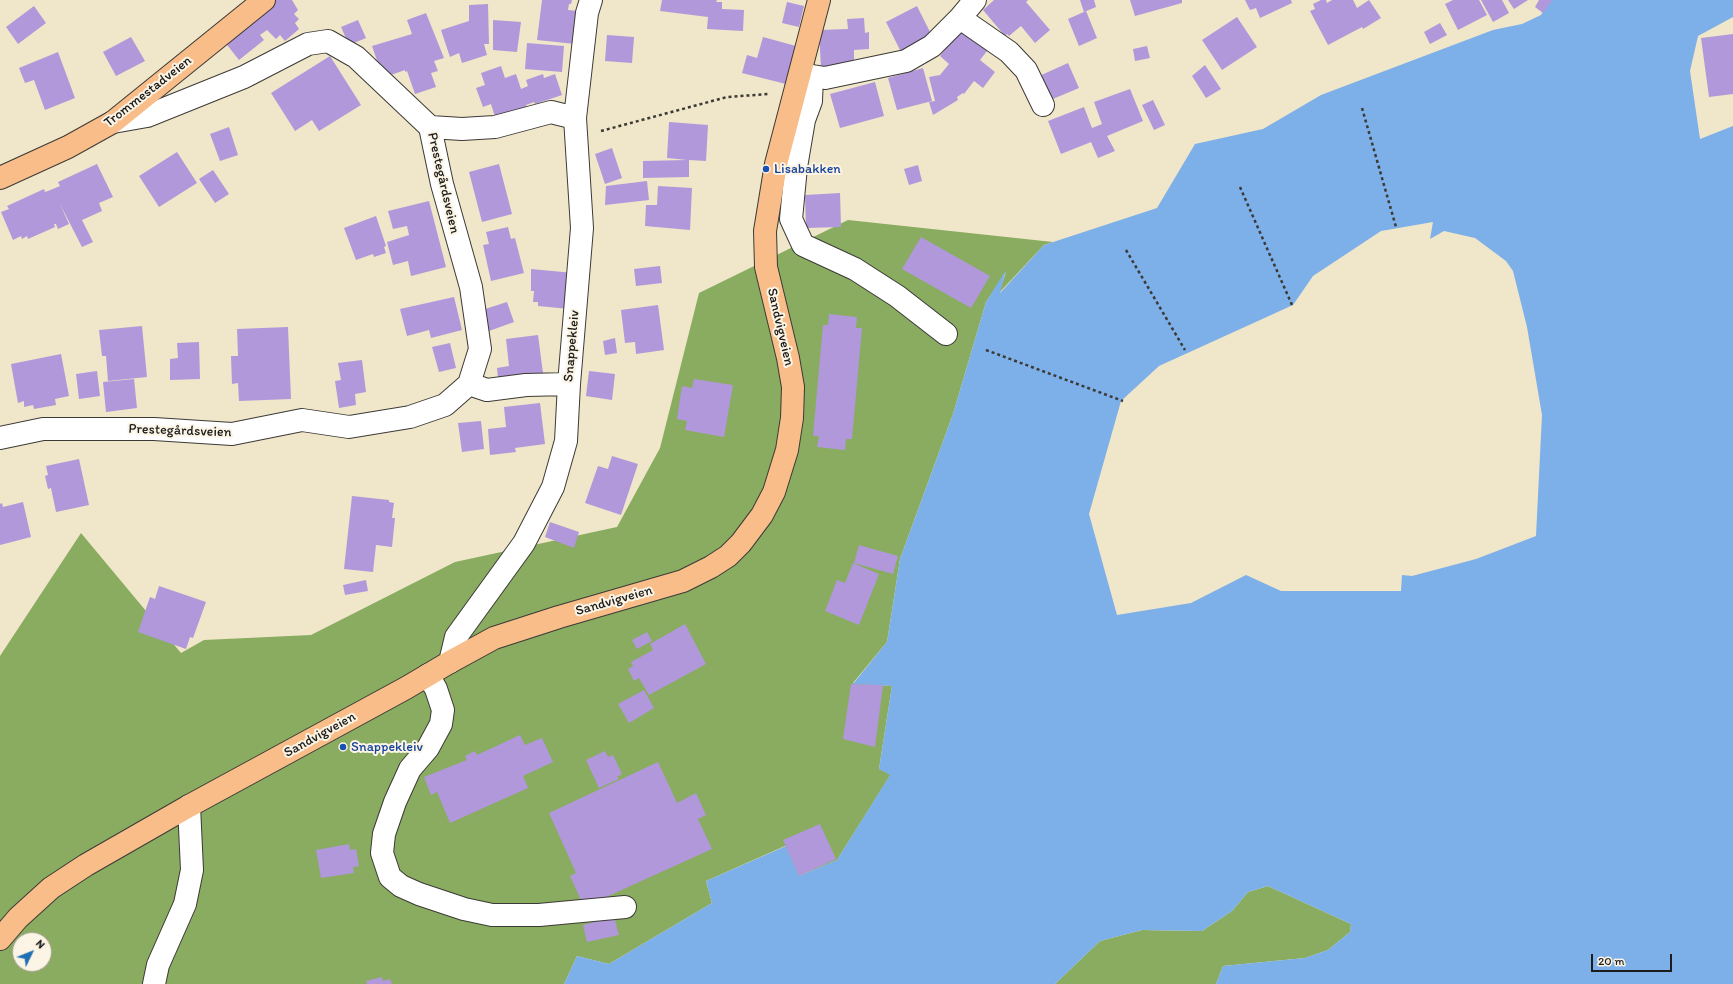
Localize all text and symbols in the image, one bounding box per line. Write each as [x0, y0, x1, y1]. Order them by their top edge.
street label: Trommestadveien [101, 53, 195, 131]
street label: Prestegårdsveien [423, 131, 463, 235]
place label: Lisabakken [774, 161, 841, 177]
marker: Lisabakken [761, 164, 771, 174]
street label: Sandvigveien [763, 287, 797, 367]
street label: Snappekleiv [560, 309, 584, 383]
street label: Prestegårdsveien [128, 421, 232, 441]
street label: Sandvigveien [574, 582, 654, 620]
street label: Sandvigveien [281, 708, 359, 762]
place label: Snappekleiv [351, 739, 423, 755]
marker: Snappekleiv [338, 742, 348, 752]
north arrow [12, 932, 52, 972]
text: N [33, 937, 48, 951]
scale bar [1593, 946, 1674, 972]
text: 20 m [1598, 954, 1625, 968]

